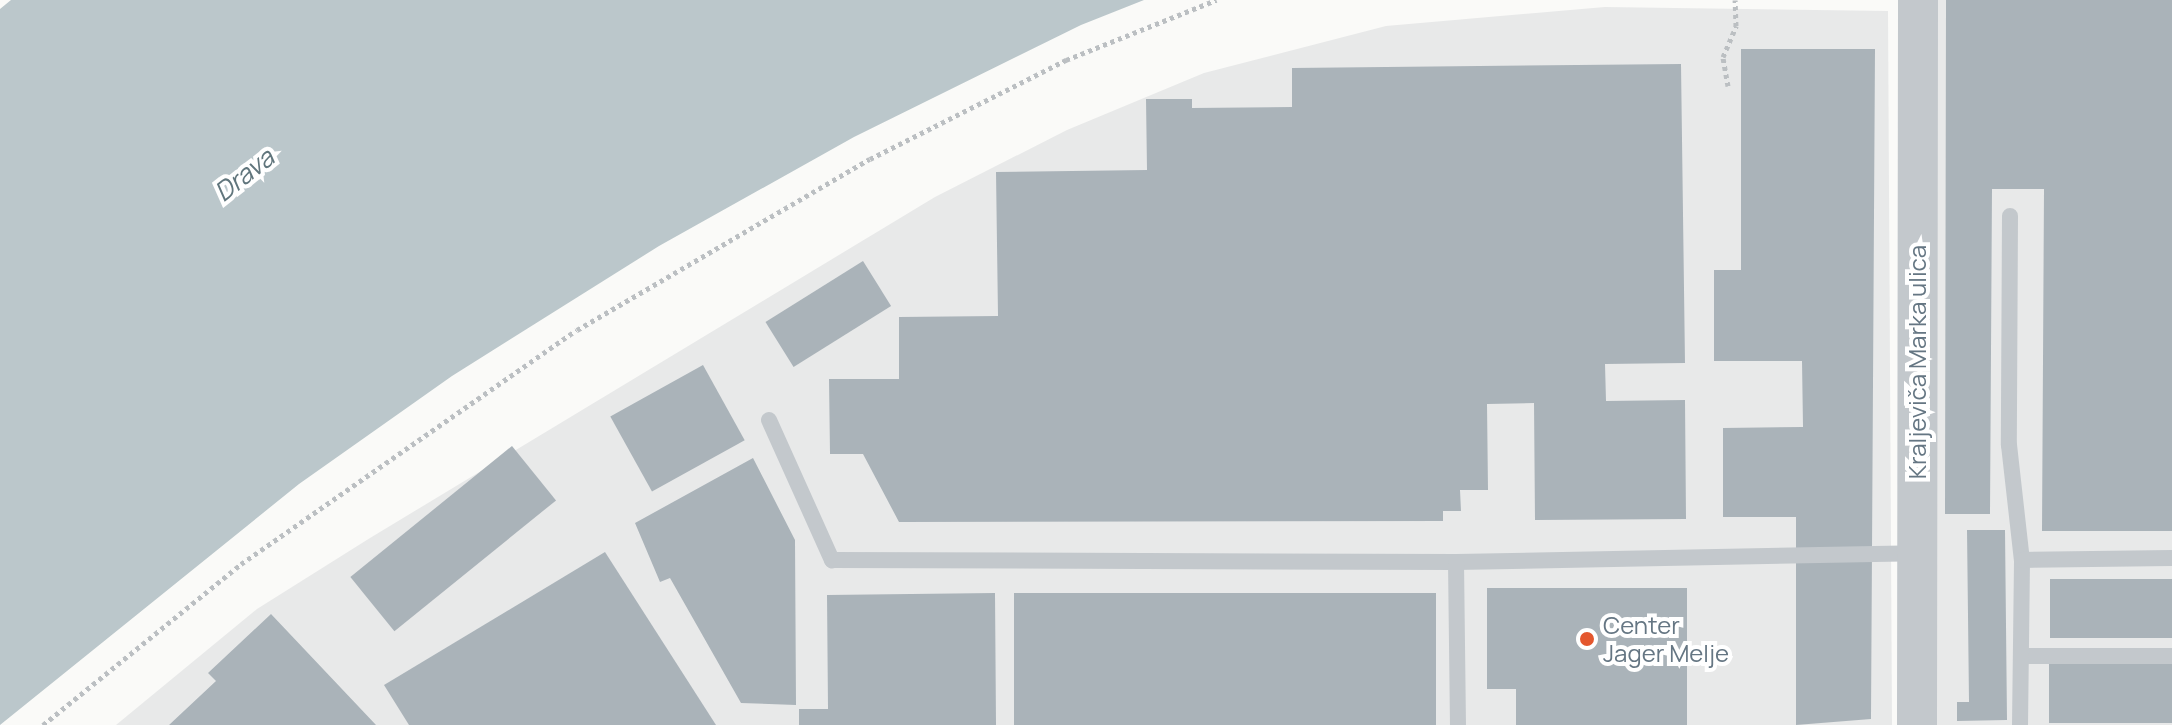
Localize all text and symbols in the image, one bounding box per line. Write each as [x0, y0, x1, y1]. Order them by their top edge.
water label: Drava [208, 142, 280, 208]
street label: Kraljeviča Marka ulica [1903, 245, 1931, 479]
place label: Center Jager Melje [1603, 611, 1729, 667]
marker: Center Jager Melje [1578, 630, 1596, 648]

